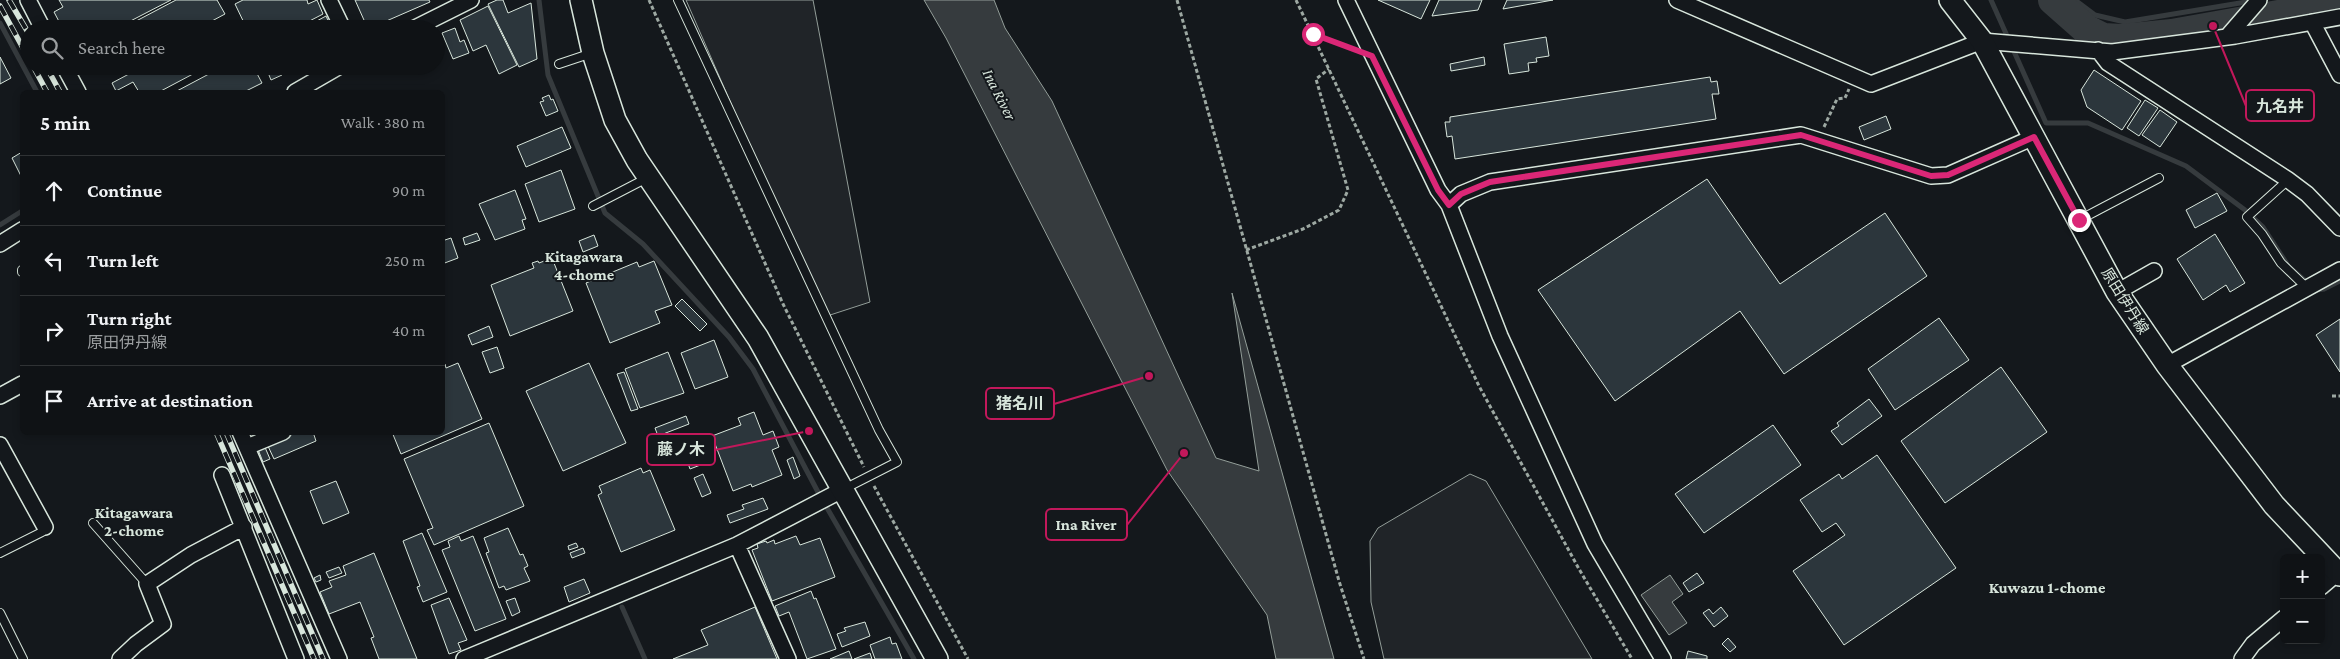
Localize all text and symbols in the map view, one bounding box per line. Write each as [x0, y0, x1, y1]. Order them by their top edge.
search box [20, 20, 445, 75]
route start [1302, 23, 1325, 46]
icon: search [38, 34, 66, 62]
text: Search here [78, 37, 165, 58]
water label: Ina River [980, 66, 1020, 123]
callout: 九名井 [2246, 90, 2314, 121]
text: 九名井 [2256, 97, 2304, 115]
text: 5 min [40, 111, 90, 135]
text: Walk · 380 m [341, 114, 425, 131]
icon: ahead [40, 177, 68, 205]
text: Continue [87, 180, 162, 201]
text: 90 m [392, 182, 425, 199]
route end [2068, 209, 2091, 232]
icon: left [40, 247, 68, 275]
district label: Kitagawara 4-chome [545, 248, 623, 283]
text: Turn left [87, 250, 159, 271]
text: 250 m [385, 252, 425, 269]
street label: 原田伊丹線 [2098, 265, 2152, 337]
text: Turn right [87, 308, 172, 329]
icon: right [40, 317, 68, 345]
text: 40 m [392, 322, 425, 339]
text: 原田伊丹線 [87, 334, 167, 351]
icon: arrive [40, 387, 68, 415]
callout: 猪名川 [986, 388, 1054, 419]
text: Arrive at destination [87, 390, 253, 411]
text: 猪名川 [996, 394, 1044, 412]
callout: 藤ノ木 [647, 434, 715, 465]
text: 藤ノ木 [657, 441, 705, 458]
district label: Kitagawara 2-chome [95, 504, 173, 539]
callout: Ina River [1046, 509, 1127, 540]
text: Ina River [1055, 516, 1117, 533]
map controls [2280, 554, 2325, 644]
button: + [2280, 554, 2325, 599]
district label: Kuwazu 1-chome [1989, 579, 2106, 596]
button: − [2280, 599, 2325, 644]

